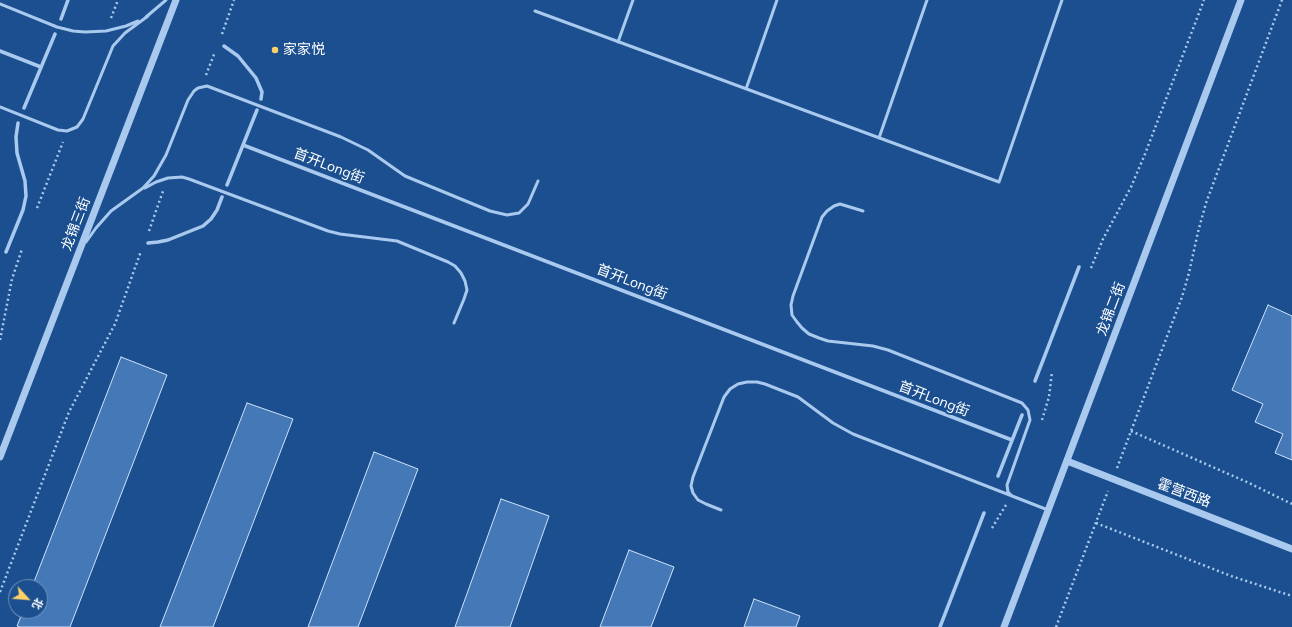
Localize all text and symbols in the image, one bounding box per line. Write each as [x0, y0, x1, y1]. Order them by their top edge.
place label: 家家悦 [283, 42, 325, 58]
marker: 家家悦 [270, 45, 280, 55]
street label: 首开Long街 [291, 145, 367, 187]
street label: 龙锦三街 [58, 195, 94, 253]
street label: 首开Long街 [594, 261, 670, 303]
street label: 龙锦二街 [1093, 280, 1129, 338]
street label: 首开Long街 [896, 378, 972, 420]
street label: 霍营西路 [1155, 475, 1213, 511]
north arrow [8, 579, 48, 619]
text: 北 [29, 596, 47, 612]

